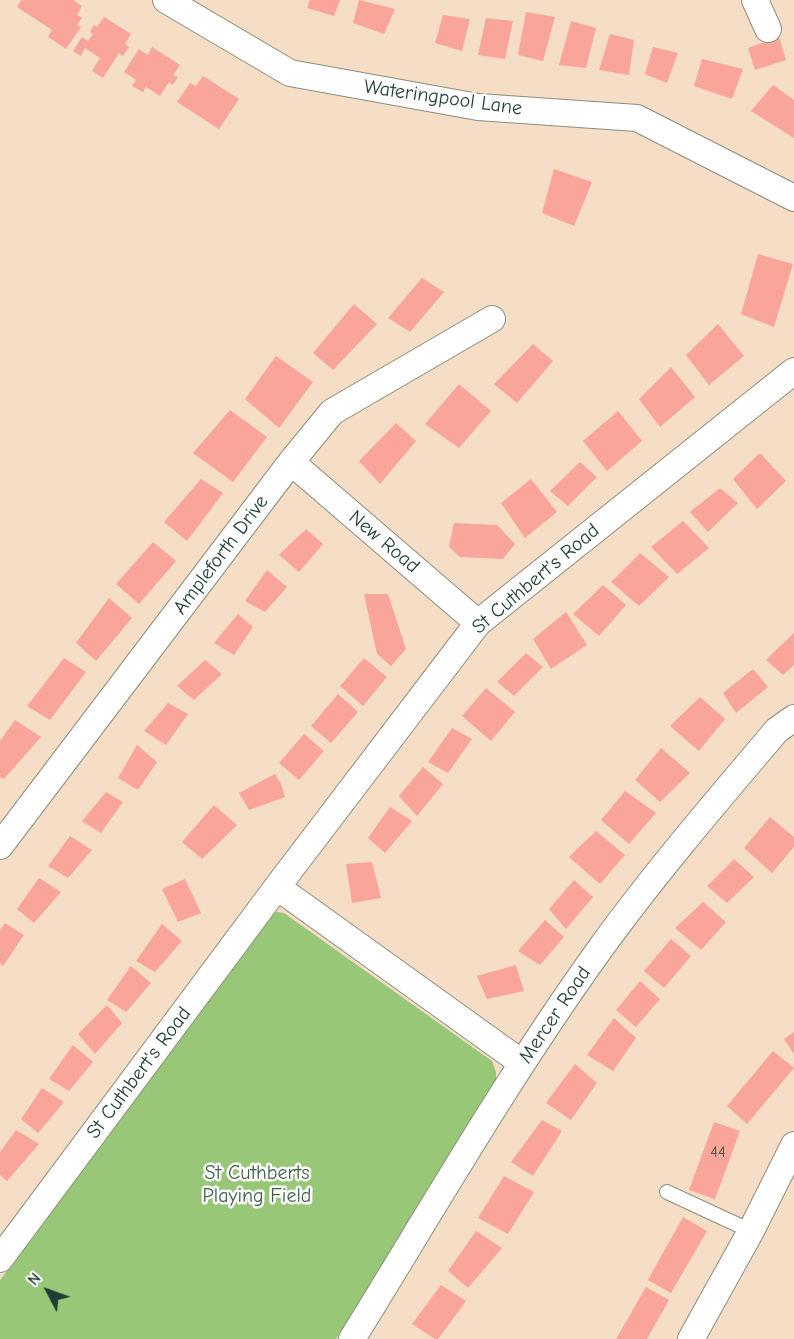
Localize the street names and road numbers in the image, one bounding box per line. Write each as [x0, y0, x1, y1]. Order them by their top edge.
street label: Wateringpool Lane [362, 75, 524, 121]
street label: Ampleforth Drive [168, 491, 274, 619]
street label: New Road [344, 505, 424, 579]
street label: St Cuthbert's Road [467, 519, 605, 639]
street label: Mercer Road [514, 962, 596, 1068]
street label: St Cuthbert's Road [82, 1002, 196, 1144]

